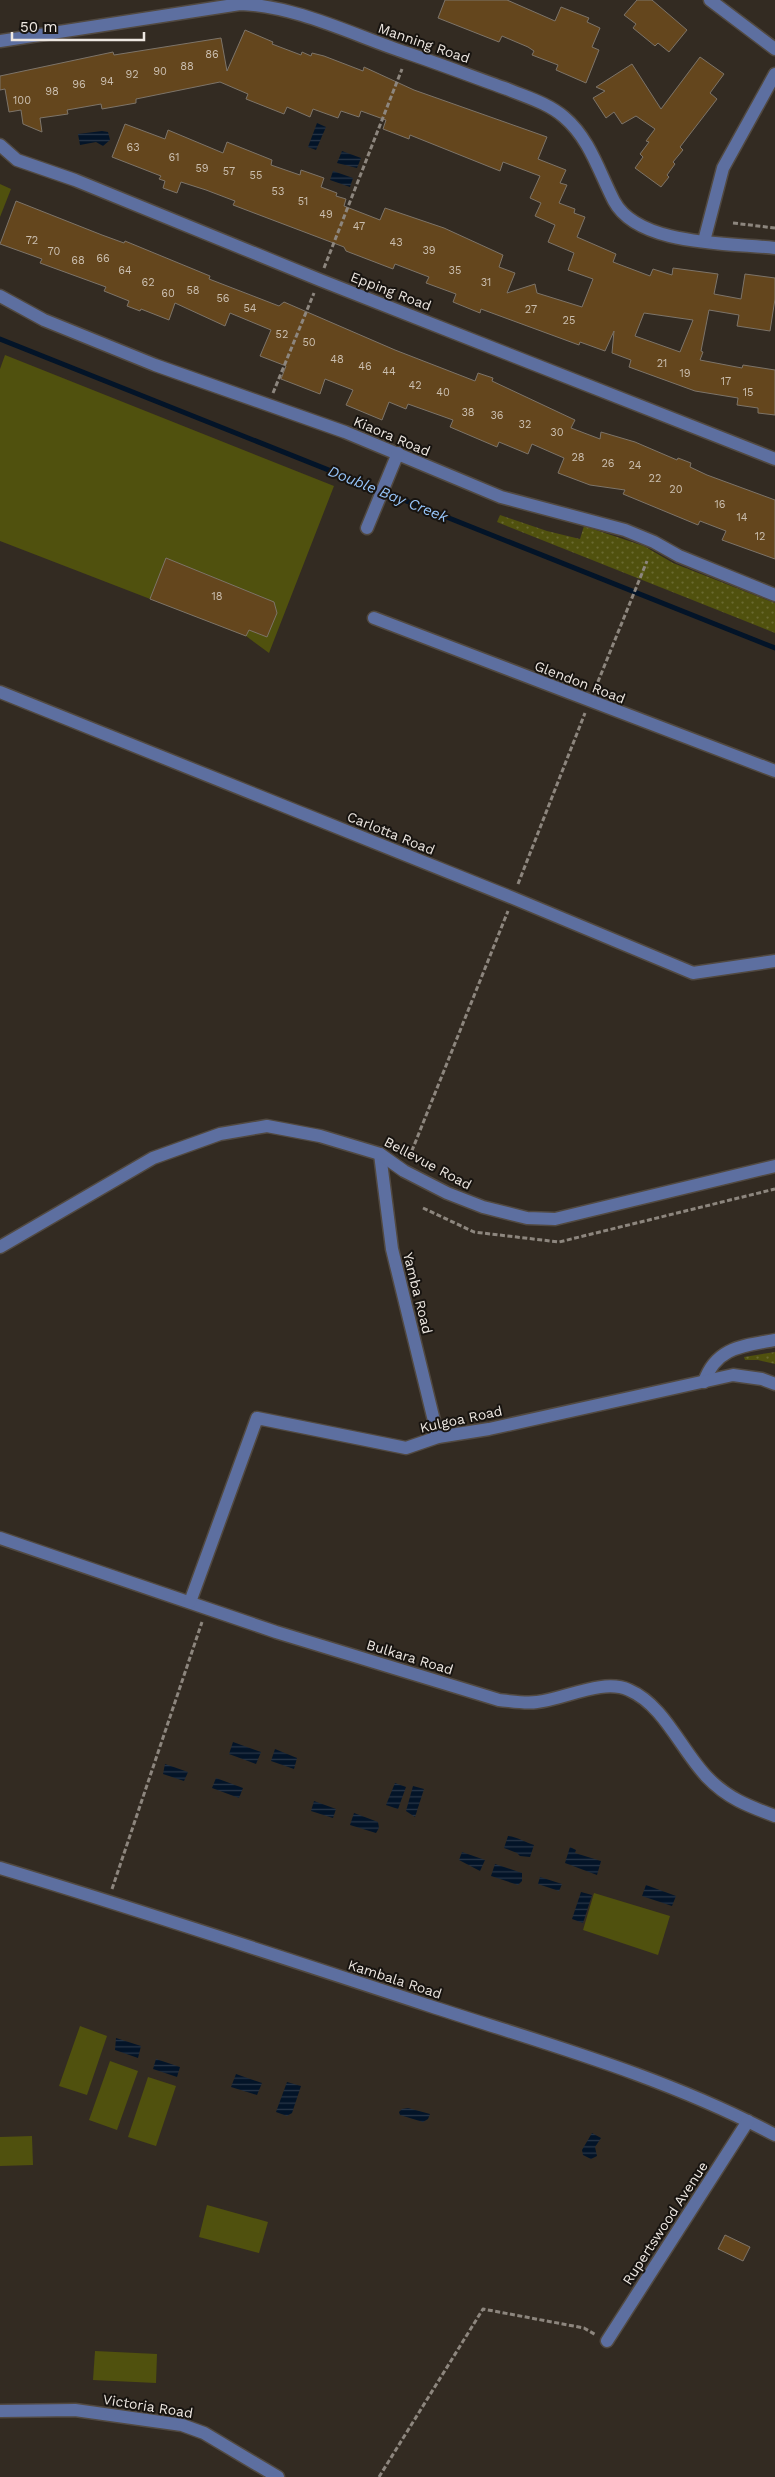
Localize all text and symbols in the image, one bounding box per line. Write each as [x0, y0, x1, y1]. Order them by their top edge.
scale bar [12, 10, 145, 42]
text: 50 m [20, 18, 57, 36]
street label: Manning Road [376, 20, 472, 66]
house number: 86 [205, 48, 219, 61]
house number: 88 [180, 60, 194, 73]
house number: 90 [153, 65, 167, 78]
house number: 92 [125, 68, 139, 81]
house number: 94 [100, 75, 114, 88]
house number: 96 [72, 78, 86, 91]
house number: 98 [45, 85, 59, 98]
house number: 100 [13, 94, 31, 107]
house number: 63 [126, 141, 140, 154]
house number: 61 [169, 151, 179, 164]
house number: 59 [195, 162, 209, 175]
house number: 57 [223, 165, 235, 178]
house number: 55 [250, 169, 262, 182]
house number: 53 [272, 185, 284, 198]
house number: 51 [298, 195, 308, 208]
house number: 49 [319, 208, 333, 221]
house number: 47 [353, 220, 365, 233]
house number: 72 [26, 234, 38, 247]
house number: 43 [389, 236, 403, 249]
house number: 39 [422, 244, 436, 257]
house number: 70 [48, 245, 61, 258]
house number: 66 [96, 252, 110, 265]
house number: 68 [71, 254, 85, 267]
house number: 64 [118, 264, 132, 277]
house number: 35 [449, 264, 461, 277]
street label: Epping Road [348, 268, 434, 314]
house number: 62 [141, 276, 155, 289]
house number: 31 [481, 276, 491, 289]
house number: 58 [186, 284, 200, 297]
house number: 60 [161, 287, 175, 300]
house number: 56 [216, 292, 230, 305]
house number: 54 [243, 302, 257, 315]
house number: 27 [525, 303, 537, 316]
house number: 25 [563, 314, 575, 327]
house number: 52 [276, 328, 288, 341]
house number: 50 [302, 336, 316, 349]
house number: 48 [330, 353, 344, 366]
house number: 21 [657, 357, 667, 370]
house number: 46 [358, 360, 372, 373]
house number: 44 [382, 365, 396, 378]
house number: 19 [679, 367, 691, 380]
house number: 17 [721, 375, 731, 388]
house number: 42 [408, 379, 422, 392]
house number: 40 [436, 386, 450, 399]
house number: 15 [743, 386, 753, 399]
house number: 38 [461, 406, 475, 419]
house number: 36 [490, 409, 504, 422]
street label: Kiaora Road [351, 413, 433, 459]
house number: 32 [519, 418, 531, 431]
house number: 30 [550, 426, 564, 439]
house number: 28 [571, 451, 585, 464]
house number: 26 [601, 457, 615, 470]
house number: 24 [629, 459, 642, 472]
water label: Double Bay Creek [325, 462, 451, 527]
house number: 22 [649, 472, 661, 485]
house number: 20 [669, 483, 683, 496]
house number: 16 [715, 498, 726, 511]
house number: 14 [736, 511, 748, 524]
house number: 12 [755, 530, 765, 543]
house number: 18 [211, 590, 223, 603]
street label: Glendon Road [532, 657, 628, 707]
street label: Carlotta Road [345, 808, 437, 858]
street label: Bellevue Road [382, 1133, 474, 1193]
street label: Yamba Road [400, 1251, 436, 1335]
street label: Kulgoa Road [418, 1402, 504, 1436]
street label: Bulkara Road [365, 1636, 455, 1678]
street label: Kambala Road [346, 1956, 444, 2002]
street label: Rupertswood Avenue [619, 2158, 711, 2288]
street label: Victoria Road [102, 2391, 194, 2421]

